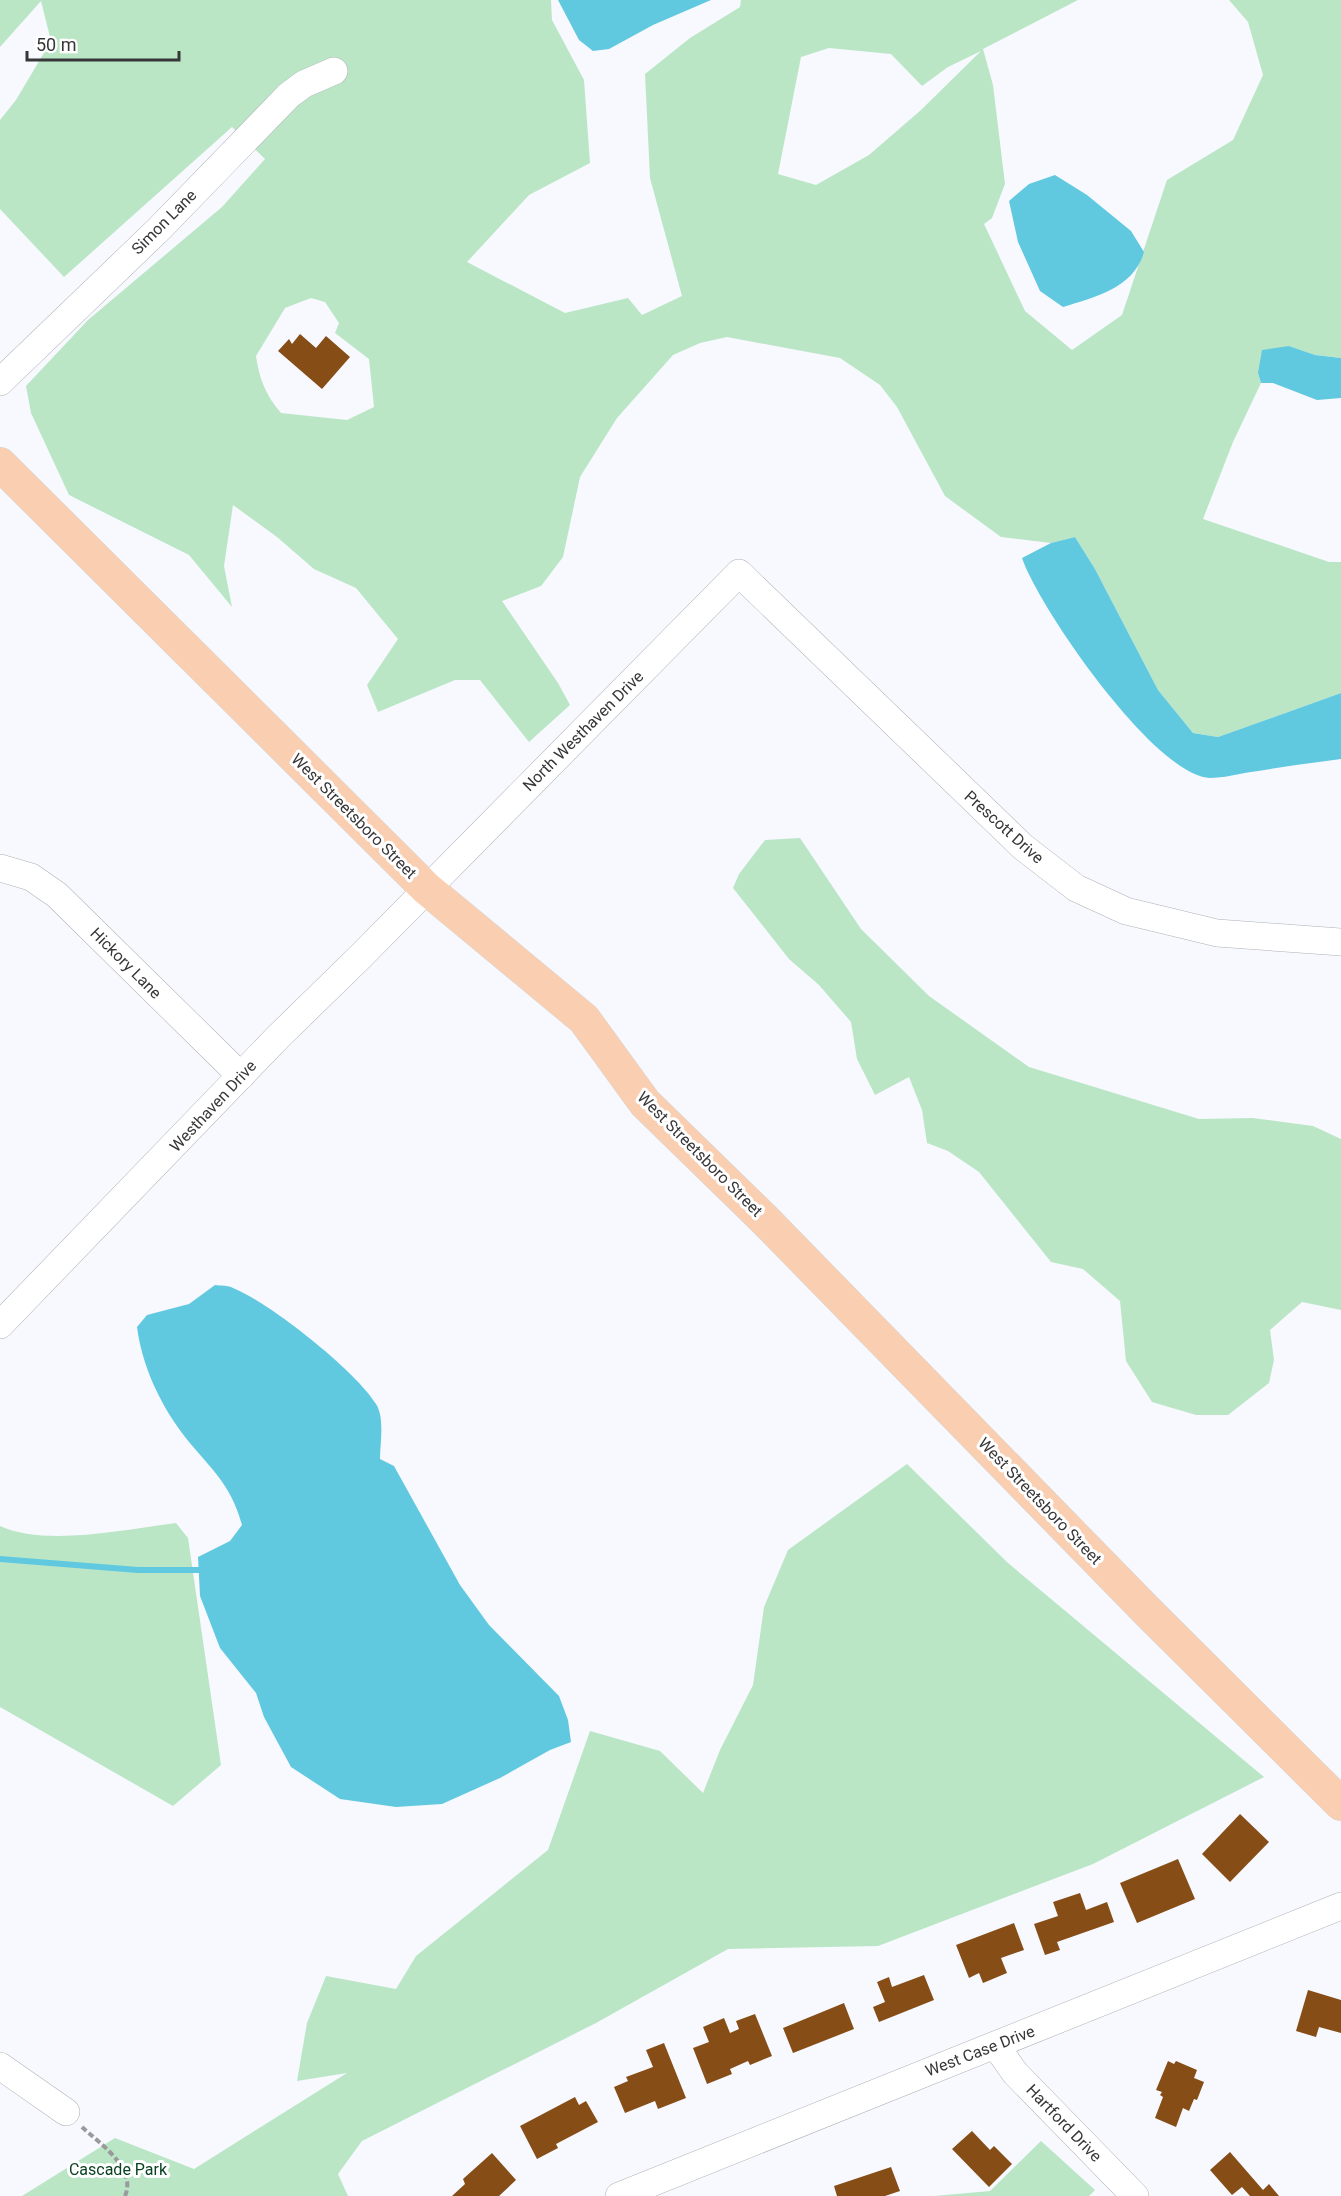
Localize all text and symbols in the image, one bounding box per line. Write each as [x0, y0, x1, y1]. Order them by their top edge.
scale bar [27, 24, 178, 62]
text: 50 m [36, 34, 76, 55]
street label: Simon Lane [128, 186, 200, 258]
street label: North Westhaven Drive [519, 667, 647, 795]
street label: West Streetsboro Street [288, 750, 420, 882]
street label: Prescott Drive [960, 786, 1048, 868]
street label: Hickory Lane [87, 924, 165, 1002]
street label: Westhaven Drive [166, 1056, 260, 1156]
street label: West Streetsboro Street [634, 1088, 766, 1220]
street label: West Streetsboro Street [974, 1434, 1106, 1568]
street label: West Case Drive [923, 2021, 1037, 2081]
street label: Hartford Drive [1022, 2080, 1106, 2166]
park label: Cascade Park [69, 2160, 168, 2179]

